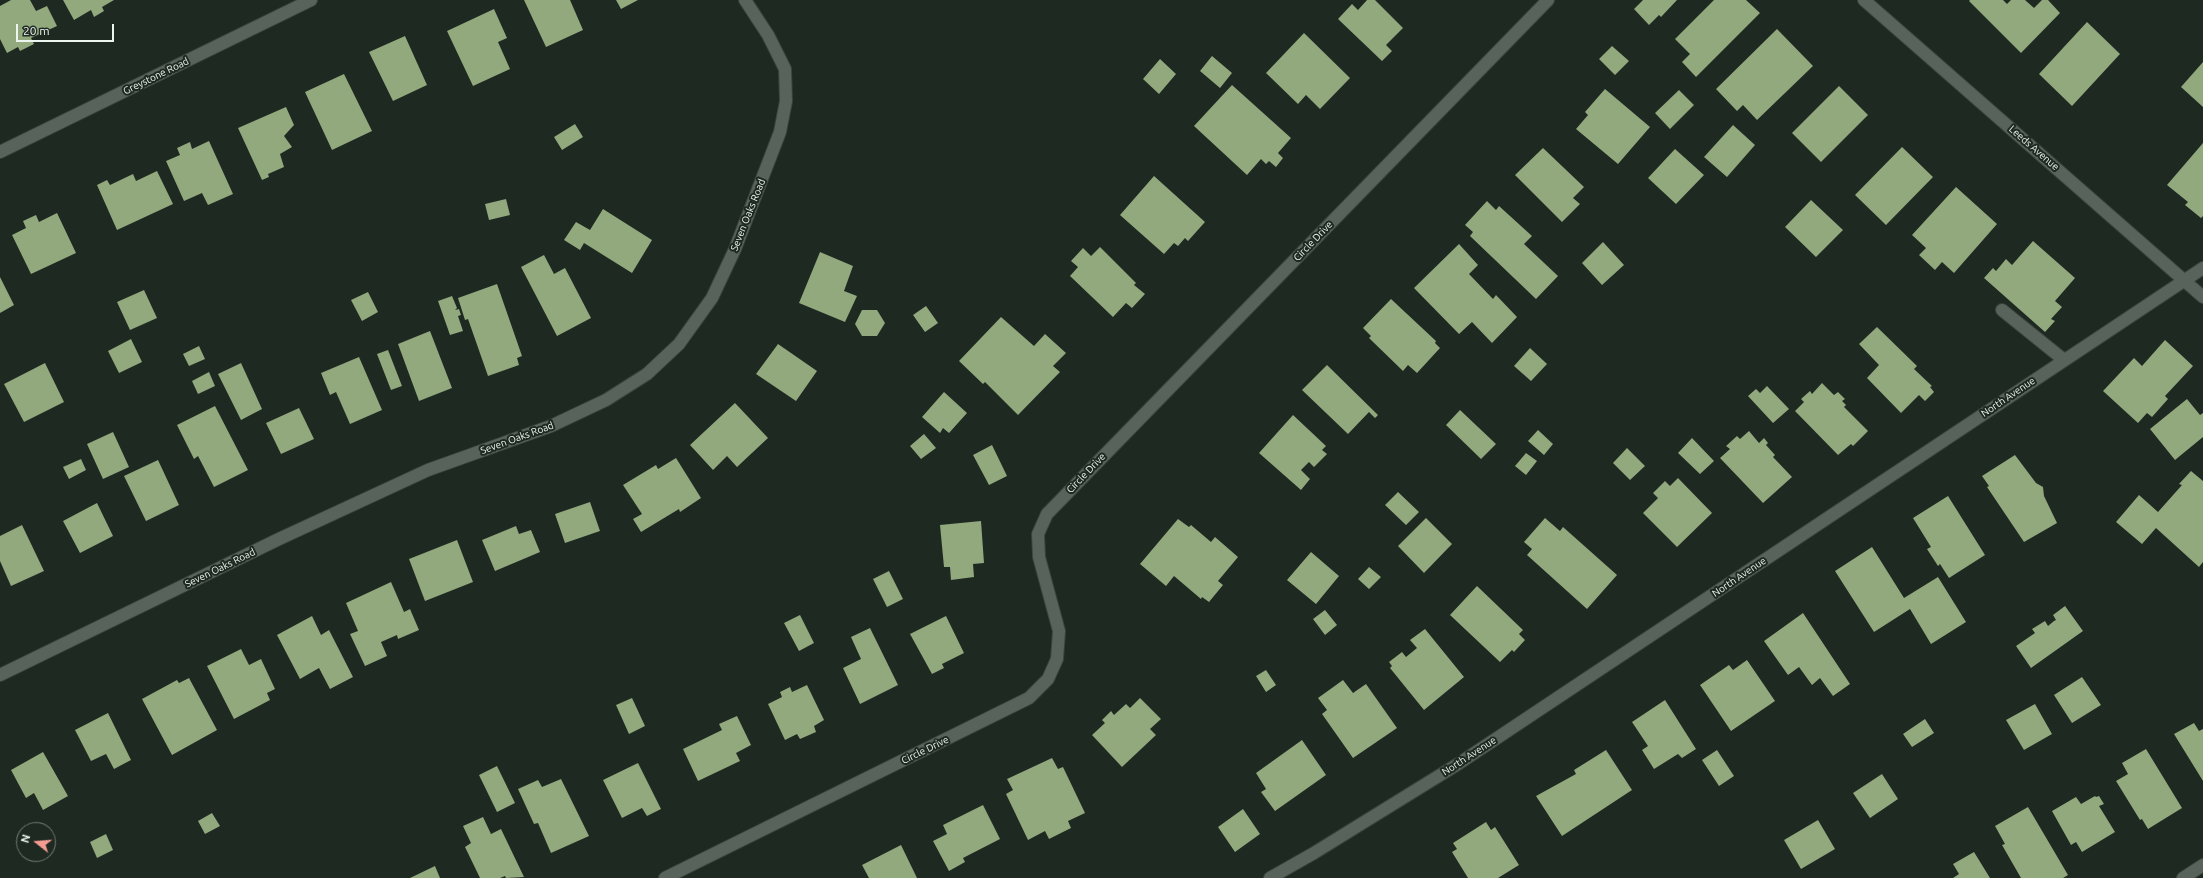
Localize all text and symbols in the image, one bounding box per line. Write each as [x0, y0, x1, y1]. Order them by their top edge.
scale bar [18, 16, 116, 42]
text: 20 m [23, 24, 50, 37]
street label: Greystone Road [121, 55, 191, 97]
street label: Leeds Avenue [2007, 123, 2061, 173]
street label: Seven Oaks Road [728, 177, 768, 253]
street label: Circle Drive [1291, 218, 1335, 264]
street label: North Avenue [1979, 375, 2037, 419]
street label: Seven Oaks Road [479, 419, 555, 457]
street label: Circle Drive [1064, 450, 1108, 496]
street label: Seven Oaks Road [183, 546, 257, 590]
street label: North Avenue [1710, 555, 1768, 599]
street label: Circle Drive [899, 733, 951, 767]
street label: North Avenue [1440, 734, 1498, 778]
north arrow [16, 822, 56, 862]
text: N [19, 833, 32, 844]

